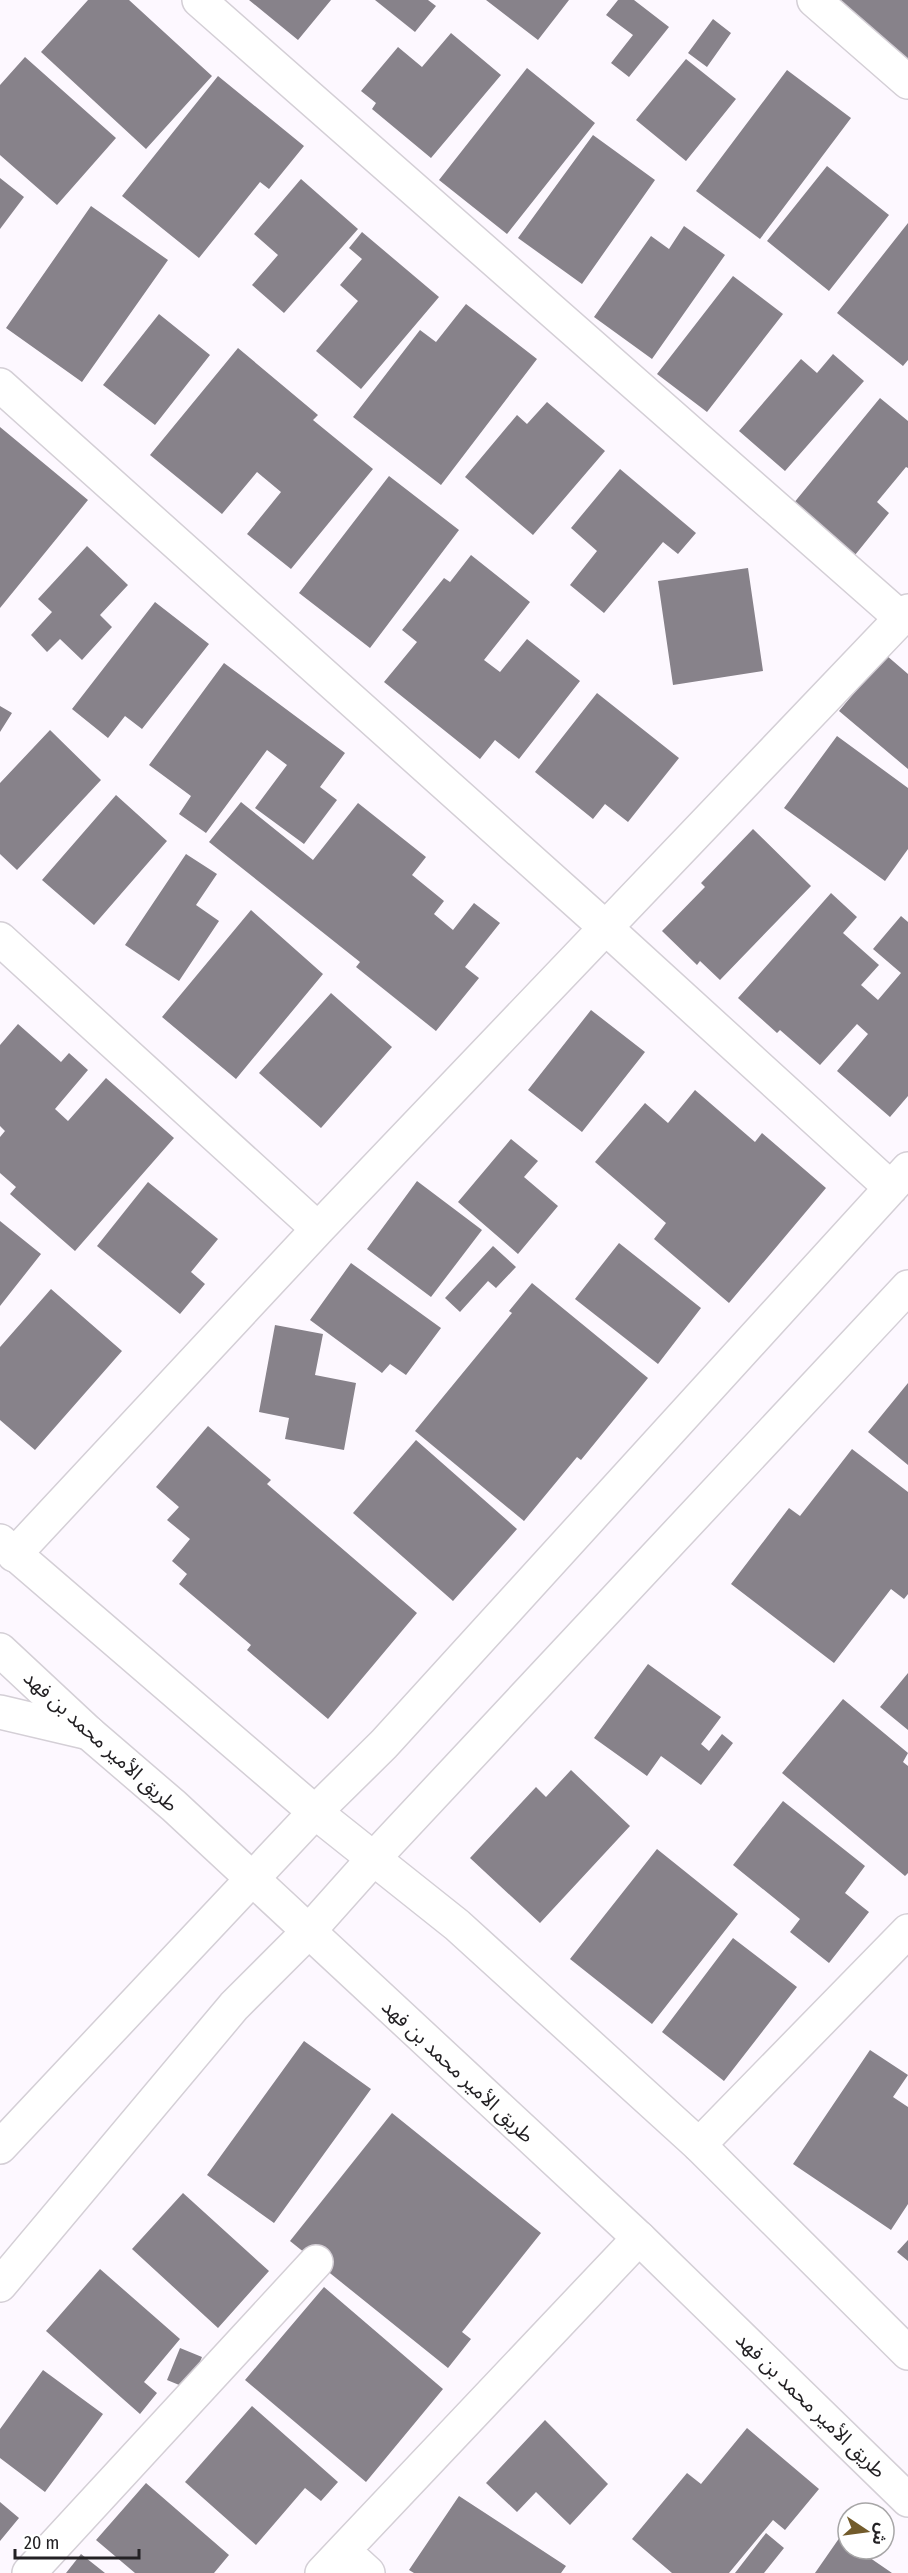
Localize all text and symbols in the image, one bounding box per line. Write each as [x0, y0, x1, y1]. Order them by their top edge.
street label: طريق الأمير محمد بن فهد [18, 1665, 183, 1817]
street label: طريق الأمير محمد بن فهد [376, 1994, 539, 2148]
street label: طريق الأمير محمد بن فهد [730, 2327, 891, 2484]
north arrow [836, 2501, 896, 2561]
text: ش [868, 2521, 892, 2547]
scale bar [15, 2522, 140, 2560]
text: 20 m [24, 2532, 59, 2554]

